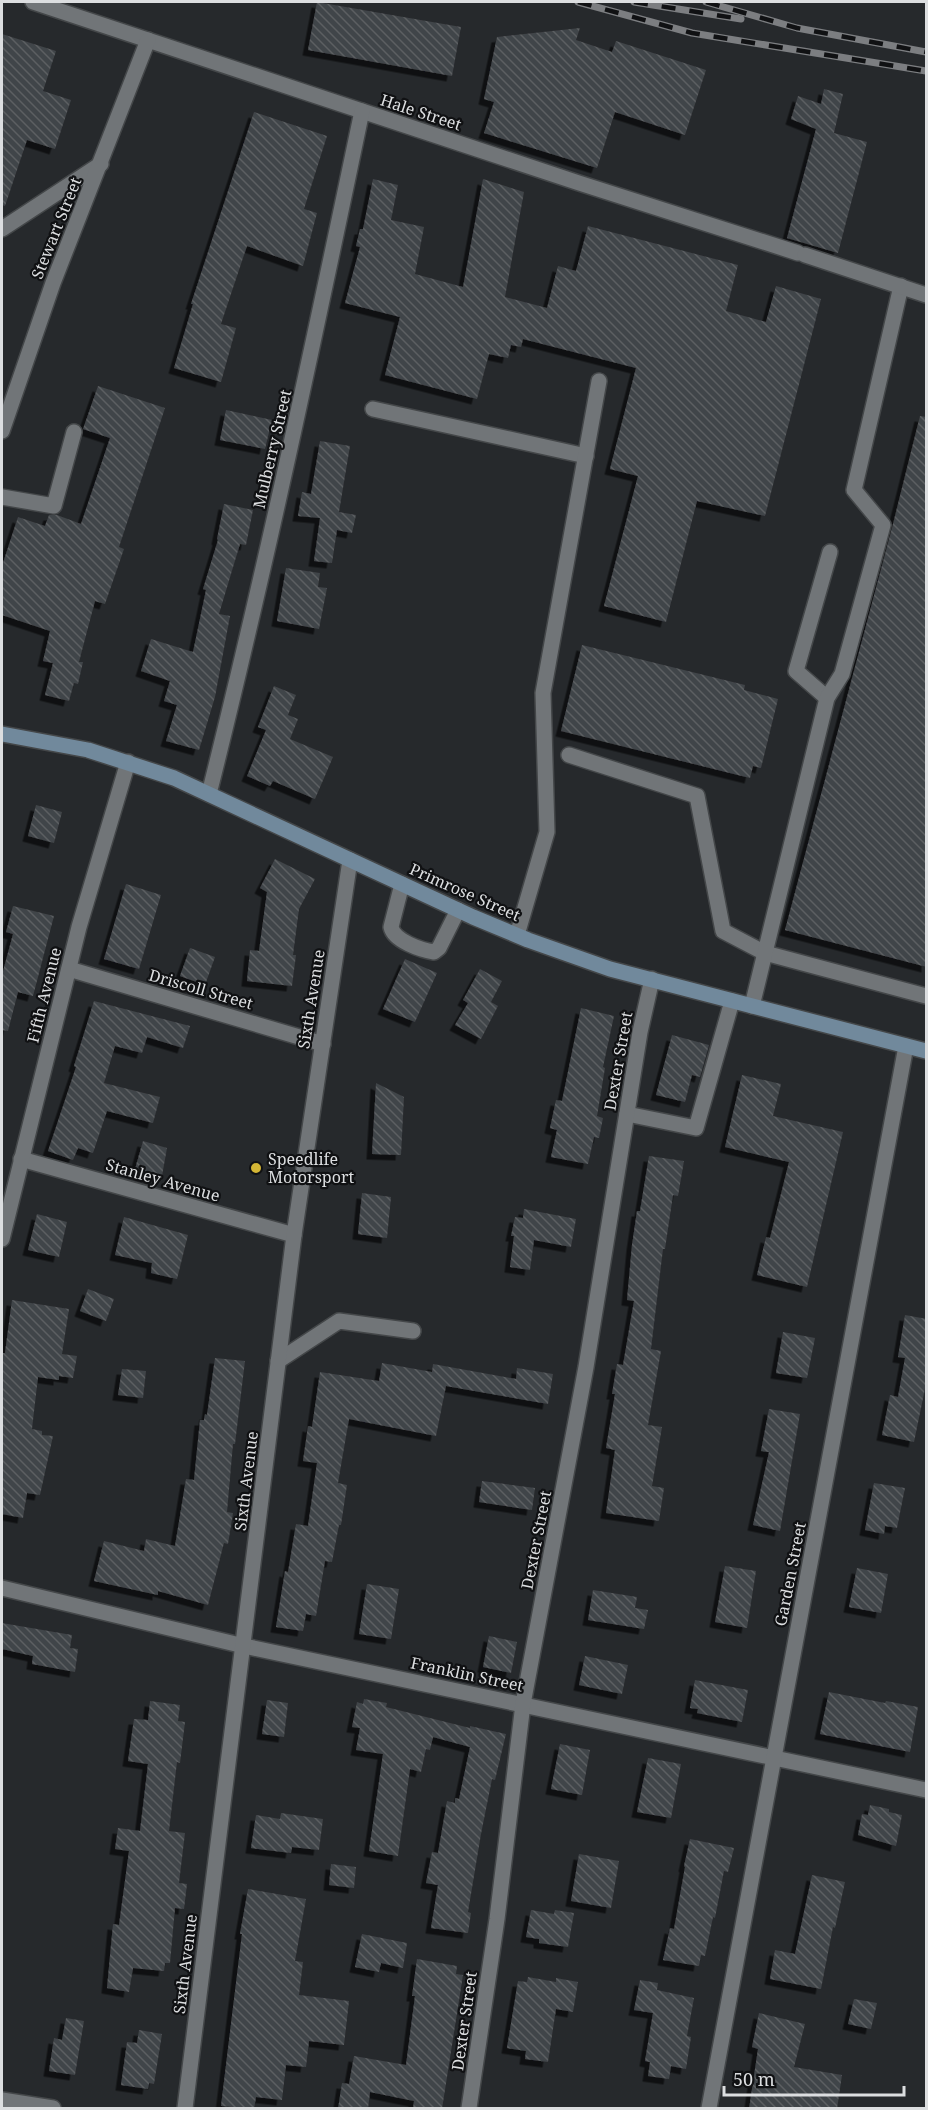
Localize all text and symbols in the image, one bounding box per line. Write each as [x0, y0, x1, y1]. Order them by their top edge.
street label: Hale Street [378, 89, 465, 136]
street label: Stewart Street [26, 174, 86, 282]
street label: Mulberry Street [248, 387, 296, 511]
street label: Primrose Street [406, 858, 524, 926]
street label: Fifth Avenue [22, 945, 66, 1045]
street label: Sixth Avenue [292, 948, 330, 1050]
street label: Driscoll Street [146, 964, 256, 1014]
street label: Dexter Street [598, 1010, 638, 1112]
place label: Speedlife Motorsport [268, 1148, 354, 1188]
street label: Stanley Avenue [103, 1153, 223, 1207]
marker: Speedlife Motorsport [249, 1161, 263, 1175]
street label: Sixth Avenue [229, 1430, 263, 1532]
street label: Dexter Street [516, 1488, 556, 1591]
street label: Garden Street [769, 1520, 811, 1628]
street label: Franklin Street [409, 1651, 526, 1697]
street label: Sixth Avenue [168, 1913, 202, 2015]
street label: Dexter Street [446, 1970, 482, 2072]
scale bar [724, 2059, 904, 2097]
text: 50 m [733, 2067, 775, 2091]

